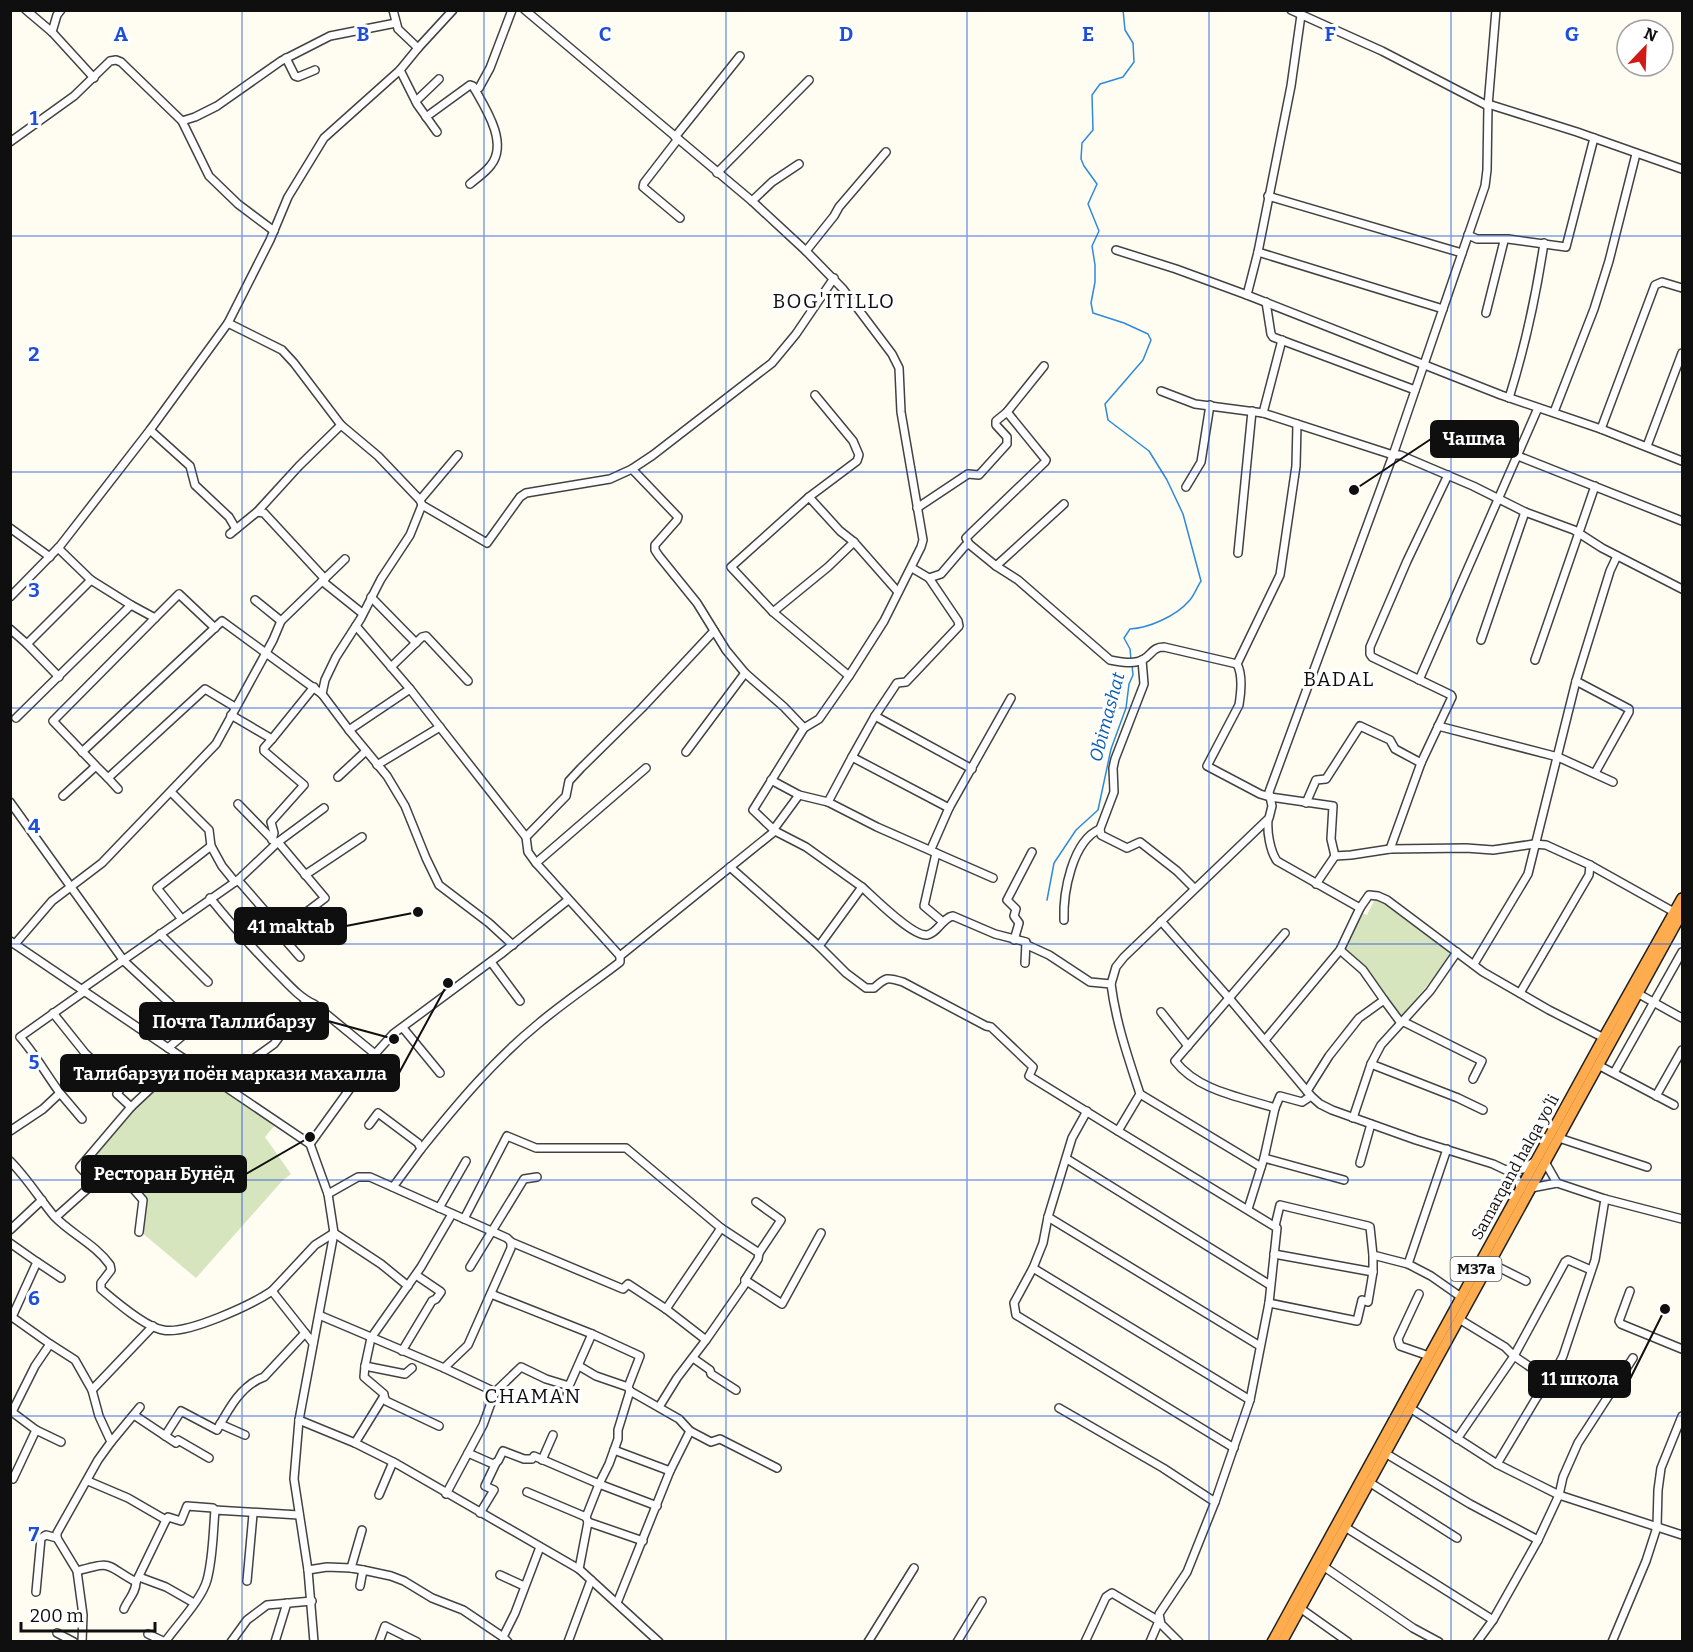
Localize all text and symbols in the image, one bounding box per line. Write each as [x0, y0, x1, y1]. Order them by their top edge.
north arrow [1615, 18, 1675, 78]
text: A [114, 22, 129, 46]
text: B [357, 22, 370, 46]
text: C [599, 22, 611, 46]
text: D [839, 22, 853, 46]
text: E [1082, 22, 1094, 46]
text: F [1324, 22, 1336, 46]
text: G [1565, 22, 1579, 46]
text: N [1641, 23, 1660, 46]
text: 1 [30, 106, 39, 130]
district label: BOG'ITILLO [772, 289, 896, 313]
text: 2 [28, 342, 40, 366]
callout: Чашма [1431, 421, 1518, 457]
text: Чашма [1443, 428, 1505, 450]
text: 3 [28, 578, 40, 602]
district label: BADAL [1303, 667, 1375, 691]
water label: Obimashat [1085, 669, 1130, 764]
text: 4 [28, 814, 40, 838]
callout: 41 maktab [235, 908, 346, 944]
text: 41 maktab [247, 916, 335, 938]
callout: Почта Таллибарзу [140, 1003, 328, 1039]
text: Почта Таллибарзу [152, 1011, 317, 1033]
text: 5 [29, 1050, 40, 1074]
callout: Талибарзуи поён маркази махалла [61, 1055, 399, 1091]
text: Талибарзуи поён маркази махалла [73, 1063, 387, 1085]
street label: Samarqand halqa yoʻli [1467, 1091, 1563, 1243]
callout: Ресторан Бунёд [82, 1156, 246, 1192]
text: Ресторан Бунёд [94, 1163, 235, 1185]
road number: M37a [1450, 1257, 1502, 1281]
text: 6 [28, 1286, 40, 1310]
callout: 11 школа [1529, 1361, 1630, 1397]
text: 11 школа [1541, 1368, 1619, 1390]
district label: CHAMAN [484, 1384, 582, 1408]
text: 7 [29, 1522, 40, 1546]
scale bar [21, 1595, 154, 1633]
text: 200 m [30, 1605, 84, 1627]

